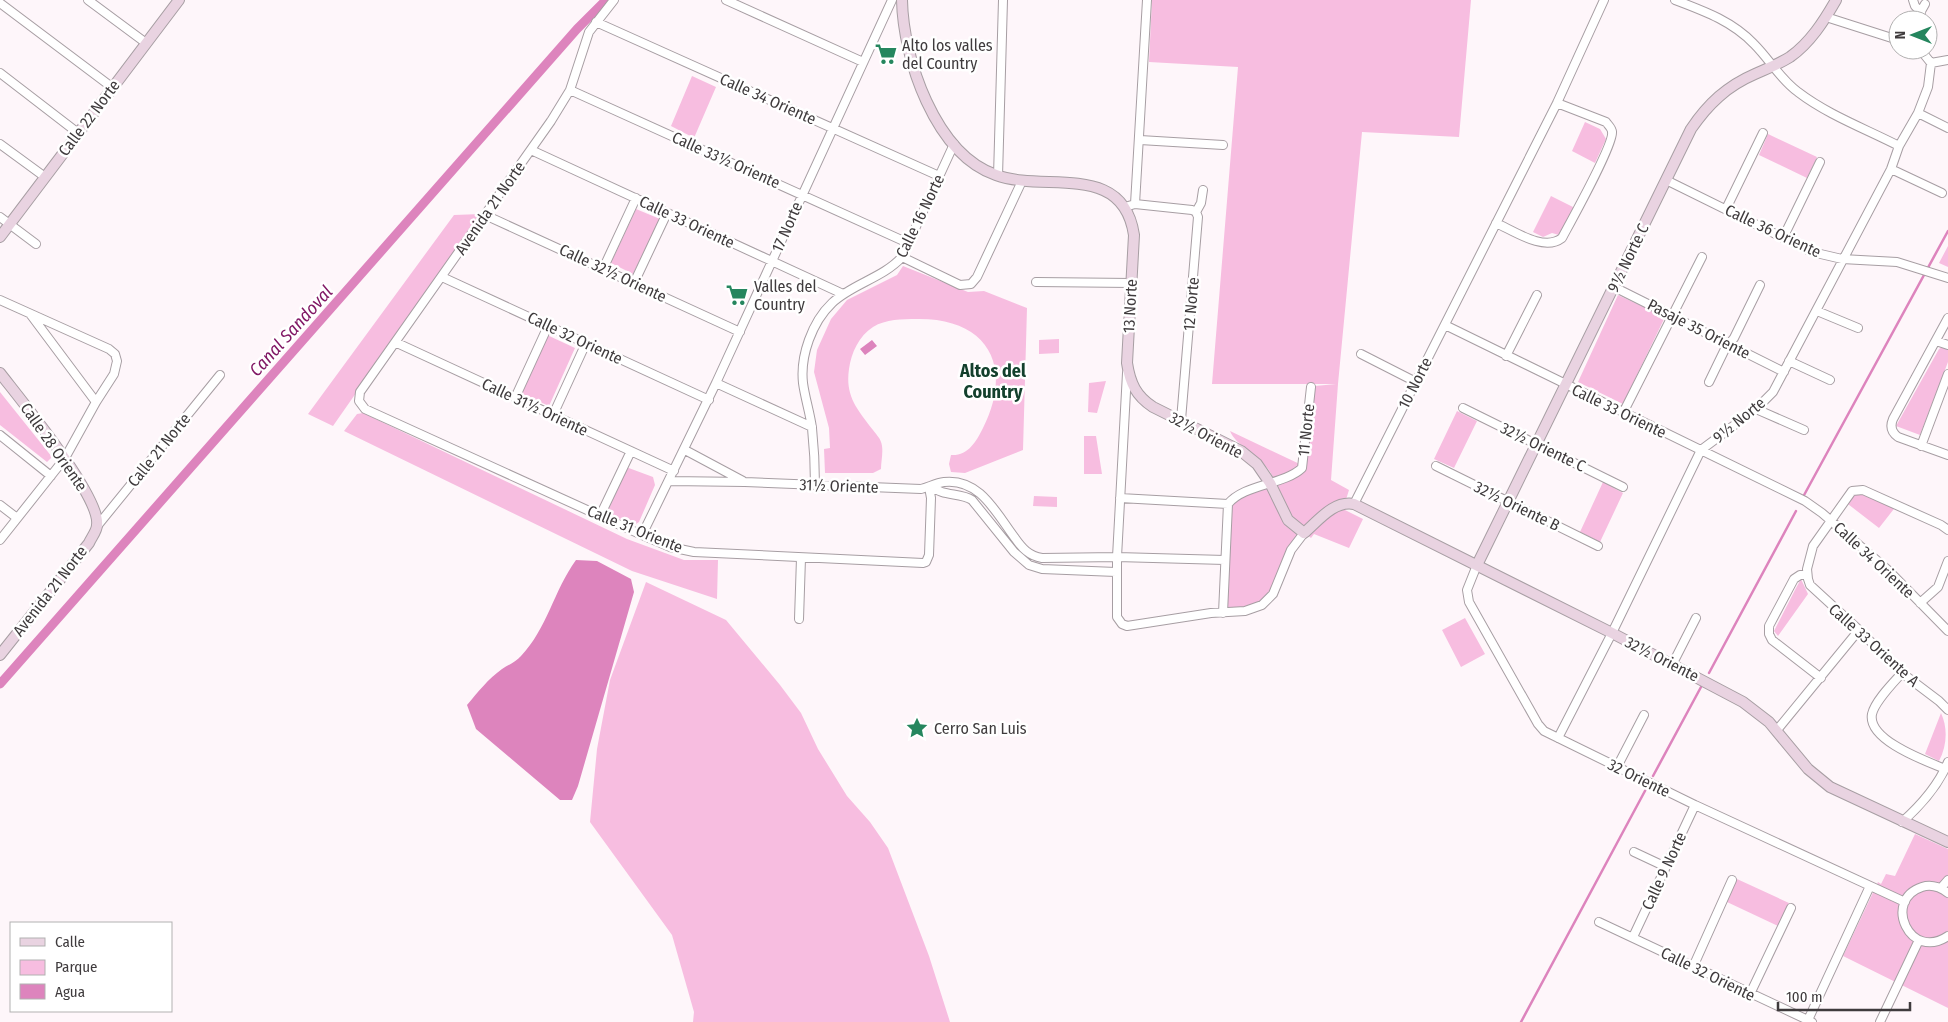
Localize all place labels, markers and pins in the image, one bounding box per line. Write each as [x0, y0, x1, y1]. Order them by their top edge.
place label: Alto los valles del Country [902, 36, 993, 73]
supermarket icon: Alto los valles del Country [873, 41, 899, 67]
place label: Valles del Country [754, 277, 817, 314]
supermarket icon: Valles del Country [724, 282, 750, 308]
place icon: Cerro San Luis [904, 715, 930, 741]
place label: Cerro San Luis [934, 719, 1027, 738]

